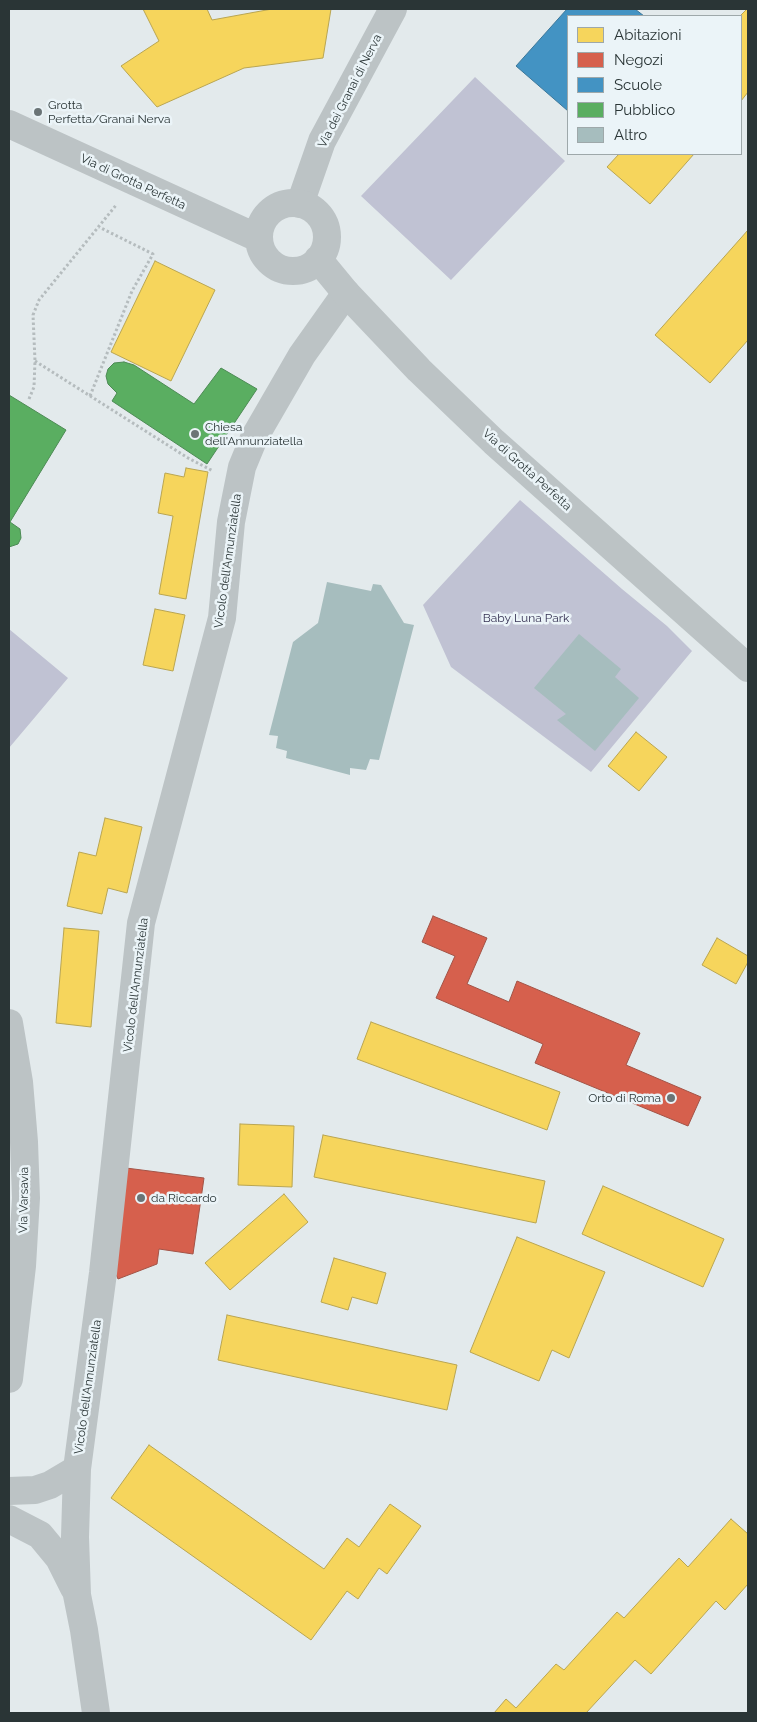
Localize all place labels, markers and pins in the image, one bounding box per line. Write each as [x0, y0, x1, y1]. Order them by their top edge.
place label: Grotta Perfetta/Granai Nerva [48, 98, 171, 126]
marker: Grotta Perfetta/Granai Nerva [32, 106, 44, 118]
place label: Chiesa dell'Annunziatella [205, 420, 303, 448]
marker: Chiesa dell'Annunziatella [189, 428, 201, 440]
place label: Orto di Roma [588, 1091, 661, 1105]
marker: Orto di Roma [665, 1092, 677, 1104]
place label: da Riccardo [151, 1191, 217, 1205]
marker: da Riccardo [135, 1192, 147, 1204]

